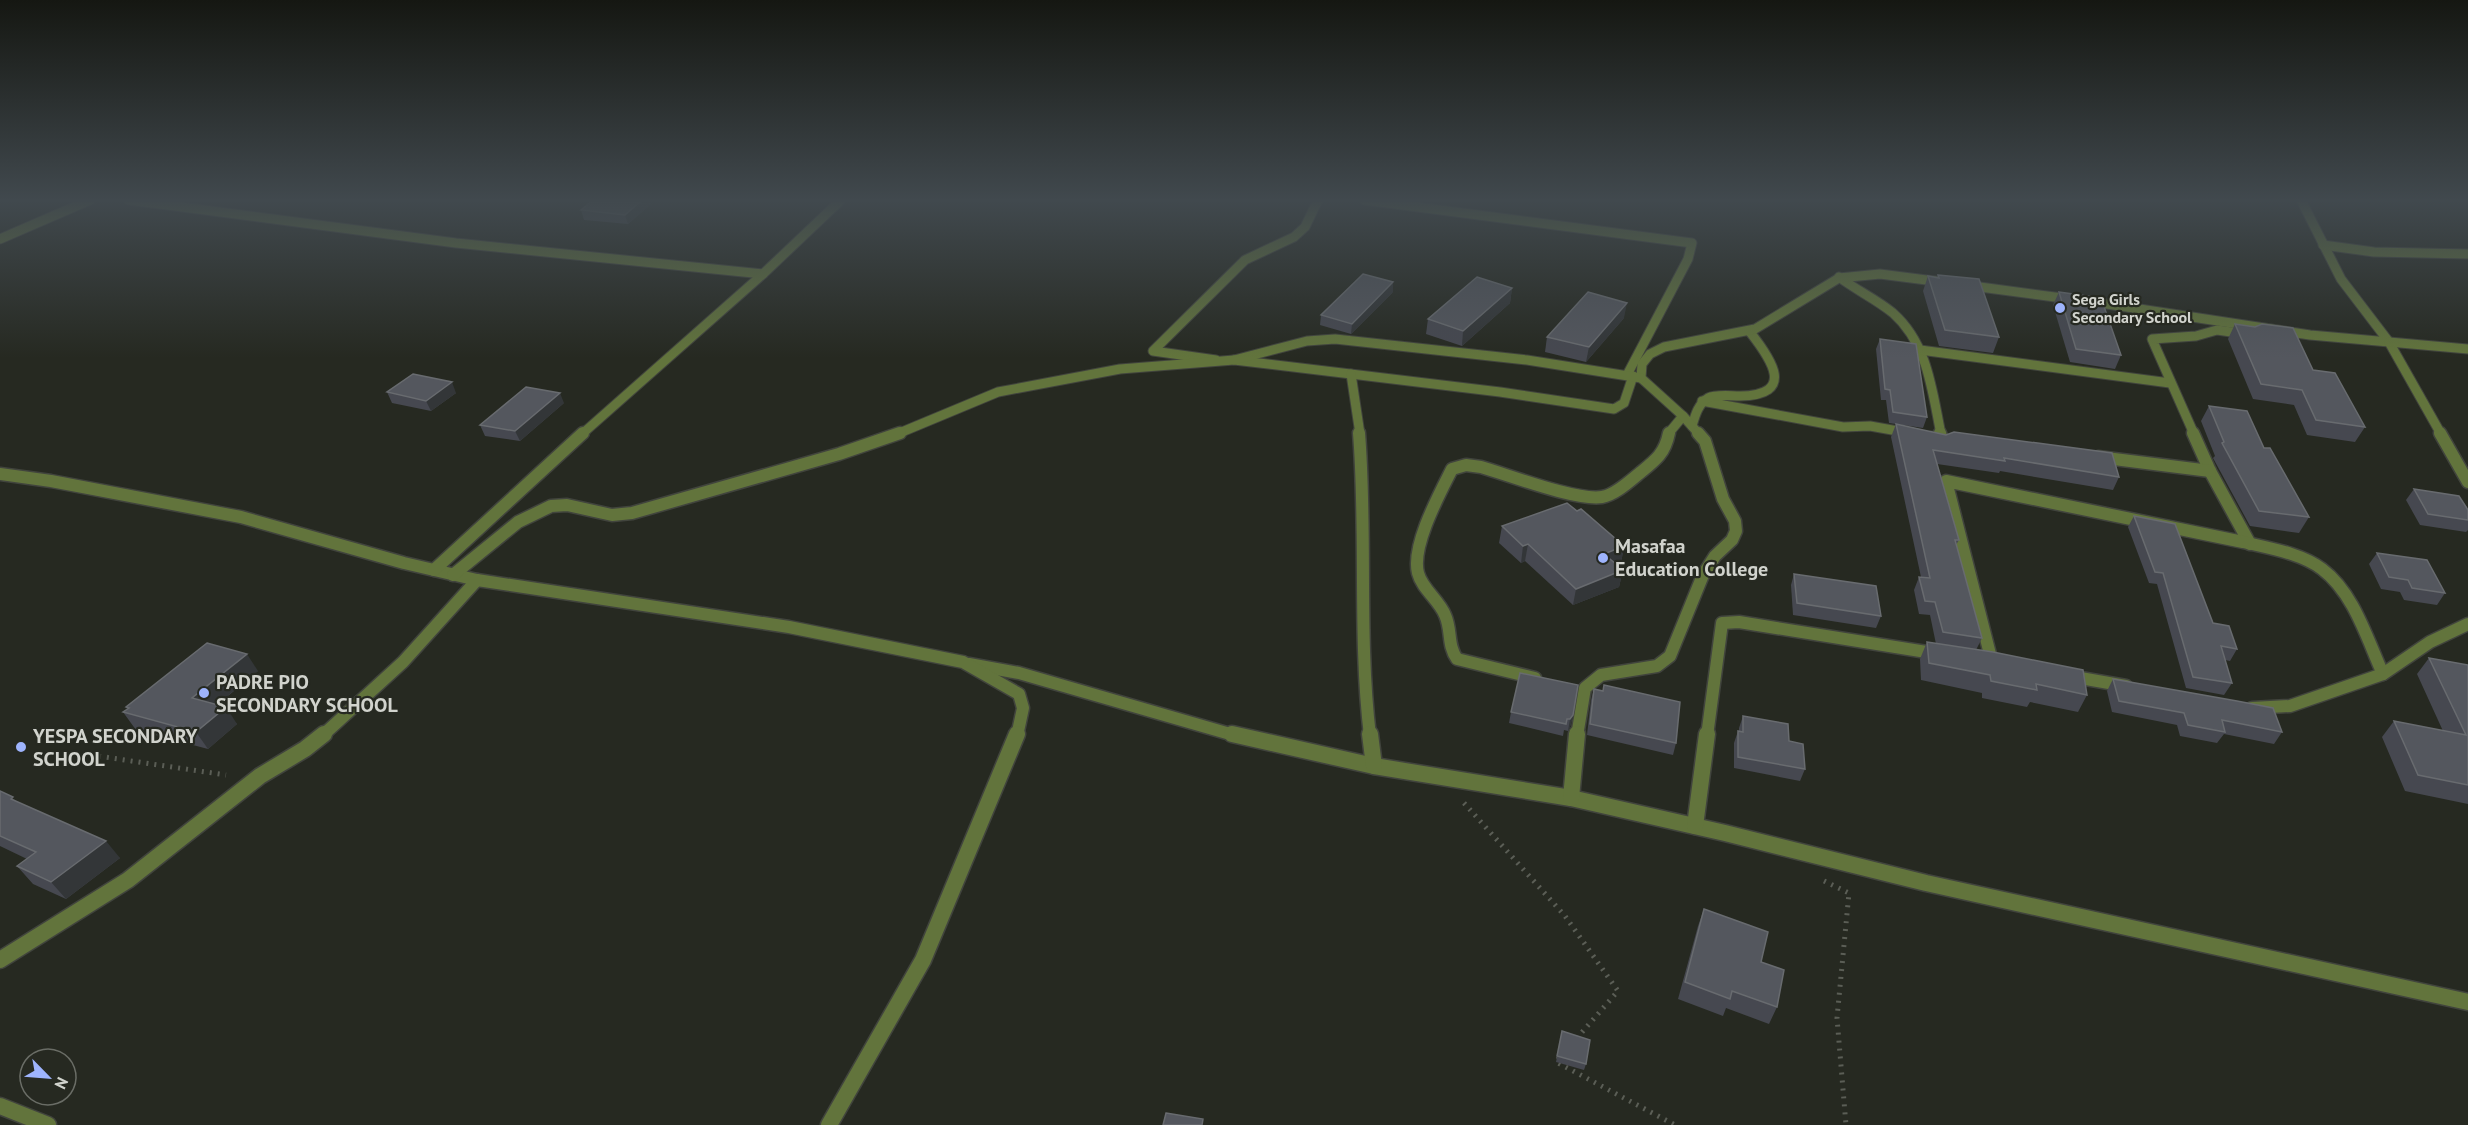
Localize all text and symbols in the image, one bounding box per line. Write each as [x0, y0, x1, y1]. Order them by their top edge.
place label: Sega Girls Secondary School [2072, 289, 2192, 327]
marker: Sega Girls Secondary School [2053, 301, 2067, 315]
place label: Masafaa Education College [1615, 533, 1768, 582]
marker: Masafaa Education College [1596, 551, 1610, 565]
place label: PADRE PIO SECONDARY SCHOOL [216, 669, 398, 718]
marker: PADRE PIO SECONDARY SCHOOL [197, 686, 211, 700]
place label: YESPA SECONDARY SCHOOL [32, 723, 197, 772]
marker: YESPA SECONDARY SCHOOL [14, 740, 28, 754]
north arrow [18, 1047, 78, 1107]
text: N [50, 1074, 73, 1092]

